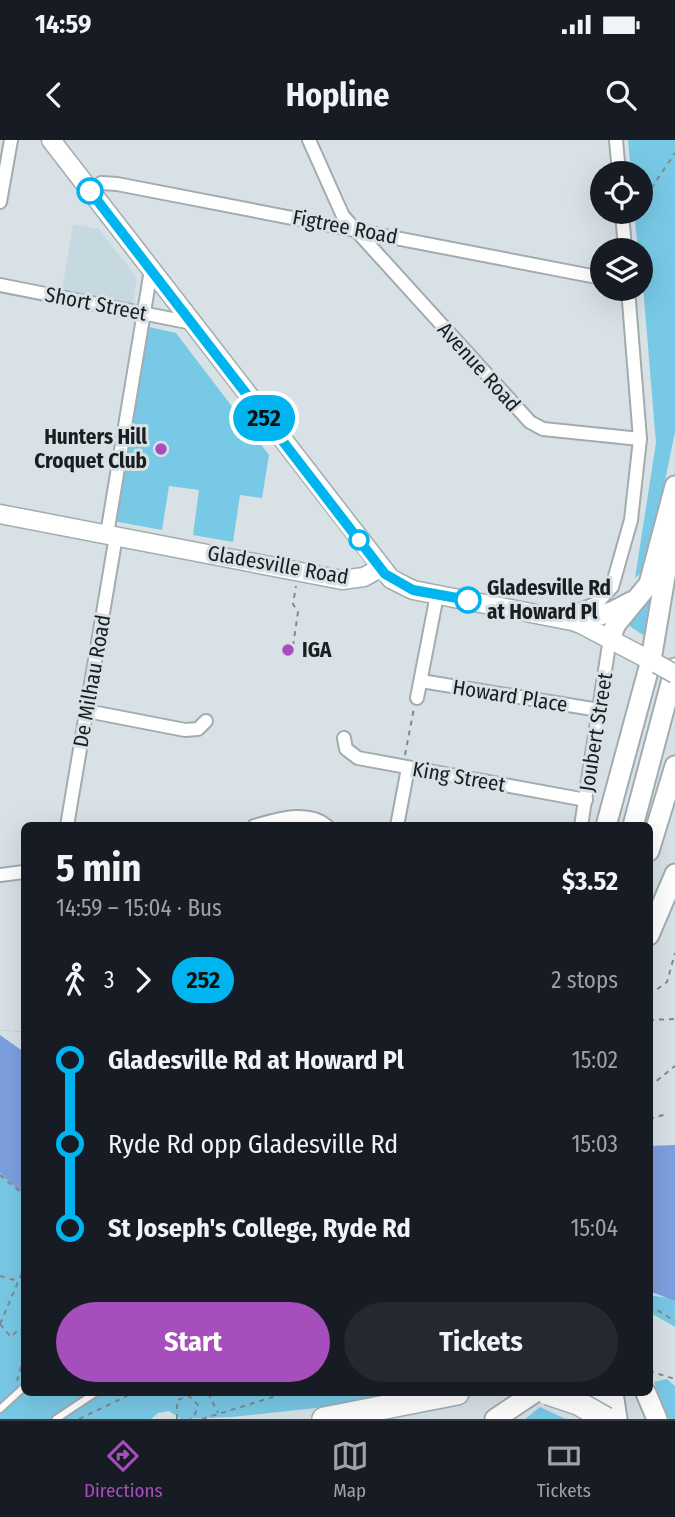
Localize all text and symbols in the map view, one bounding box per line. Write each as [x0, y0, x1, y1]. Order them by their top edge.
text: 14:59 [35, 9, 91, 40]
icon: back [35, 76, 73, 114]
text: Hopline [286, 76, 389, 114]
icon: search [602, 76, 640, 114]
map controls [590, 161, 653, 301]
button: locate [590, 161, 653, 224]
unlabelled marker [77, 178, 103, 204]
street label: Figtree Road [290, 204, 400, 250]
button: layers [590, 238, 653, 301]
street label: Short Street [43, 281, 149, 327]
street label: Avenue Road [432, 317, 526, 417]
line badge: 252 [224, 395, 304, 441]
text: 252 [247, 404, 281, 432]
place label: Hunters Hill Croquet Club [34, 424, 147, 474]
marker: Hunters Hill Croquet Club [153, 441, 169, 457]
unlabelled marker [349, 530, 369, 550]
street label: Gladesville Road [206, 540, 350, 590]
place label: Gladesville Rd at Howard Pl [487, 575, 611, 625]
marker: Gladesville Rd at Howard Pl [455, 587, 481, 613]
street label: De Milhau Road [68, 613, 116, 749]
place label: IGA [302, 637, 332, 663]
marker: IGA [280, 642, 296, 658]
street label: Joubert Street [574, 671, 618, 793]
street label: Howard Place [451, 674, 569, 718]
street label: King Street [410, 756, 508, 798]
text: 5 min [56, 845, 141, 891]
text: $3.52 [562, 866, 618, 897]
text: 14:59 – 15:04 · Bus [56, 894, 222, 922]
icon: walk [56, 961, 94, 999]
icon: forward [124, 961, 162, 999]
text: 3 [104, 966, 114, 994]
text: 252 [186, 966, 220, 994]
text: 2 stops [551, 966, 618, 994]
text: Gladesville Rd at Howard Pl [108, 1045, 404, 1076]
text: 15:02 [572, 1046, 618, 1074]
text: Ryde Rd opp Gladesville Rd [108, 1129, 398, 1160]
text: 15:03 [571, 1130, 618, 1158]
text: St Joseph's College, Ryde Rd [108, 1213, 411, 1244]
text: 15:04 [570, 1214, 618, 1242]
button: Start [56, 1302, 330, 1382]
button: Tickets [344, 1302, 618, 1382]
tab: Directions [84, 1437, 163, 1502]
tab: Map [331, 1437, 369, 1502]
tab: Tickets [537, 1437, 591, 1502]

